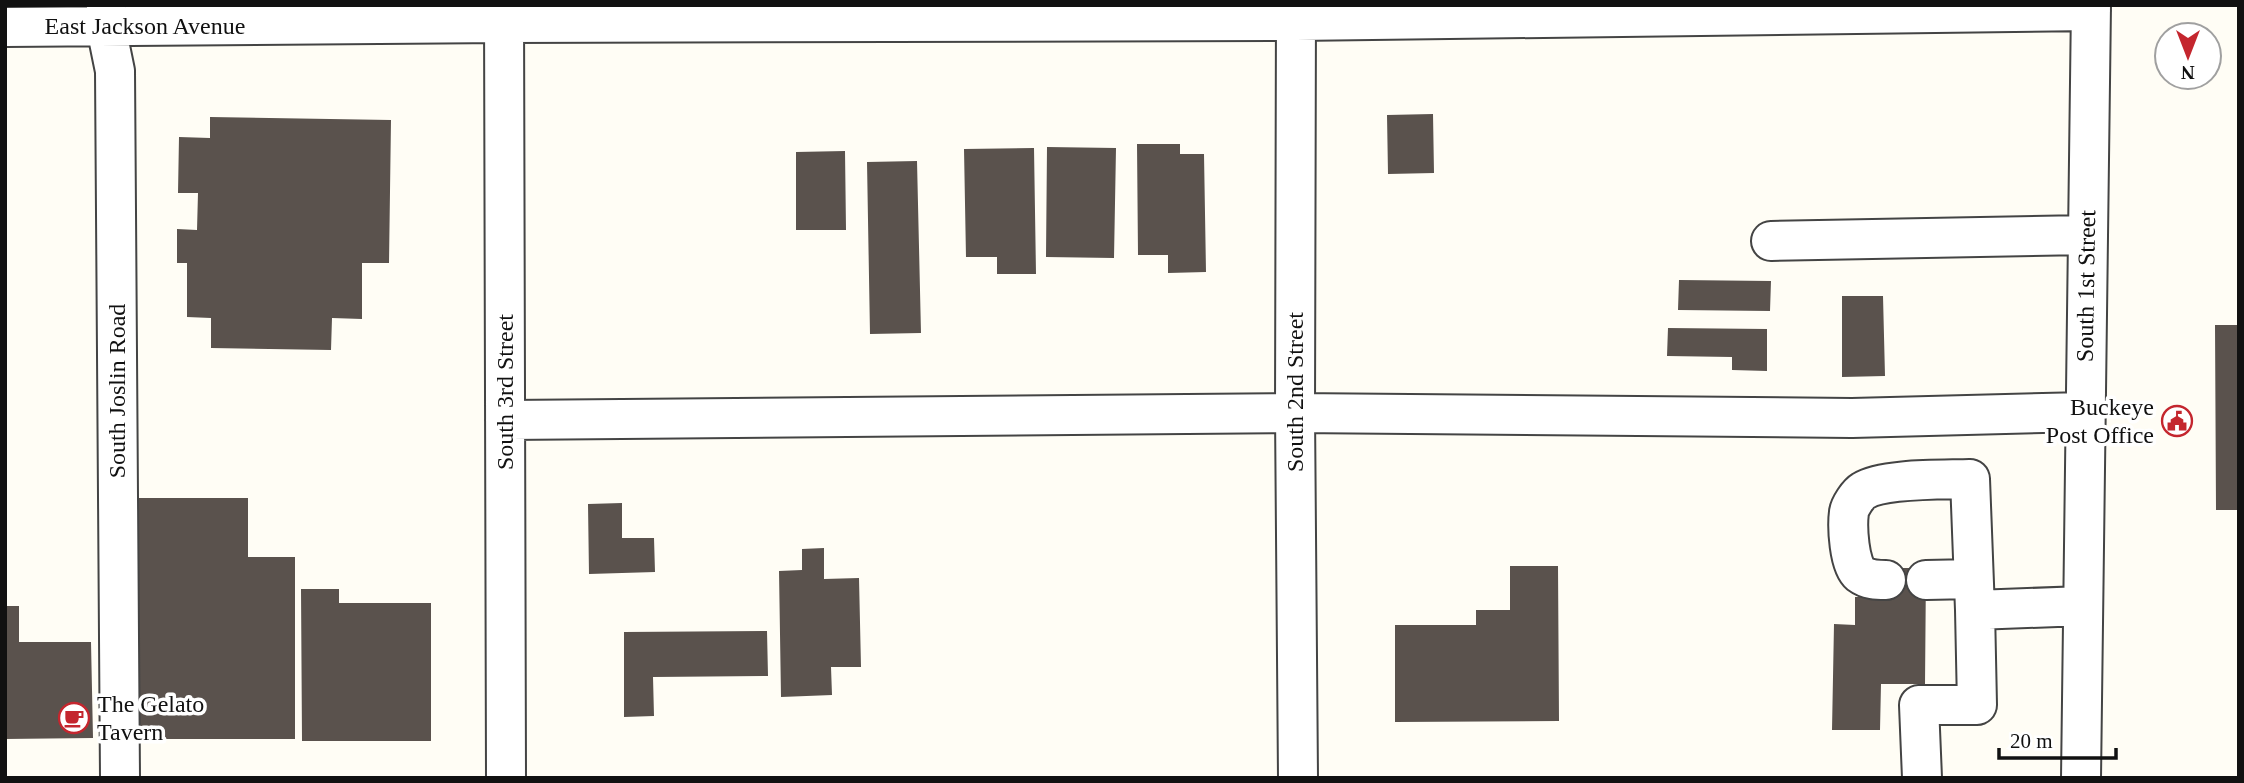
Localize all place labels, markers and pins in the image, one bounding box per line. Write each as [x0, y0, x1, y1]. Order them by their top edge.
place label: Buckeye Post Office [2046, 394, 2154, 448]
public building icon: Buckeye Post Office [2160, 404, 2194, 438]
place label: The Gelato Tavern [97, 691, 204, 745]
cafe icon: The Gelato Tavern [57, 701, 91, 735]

